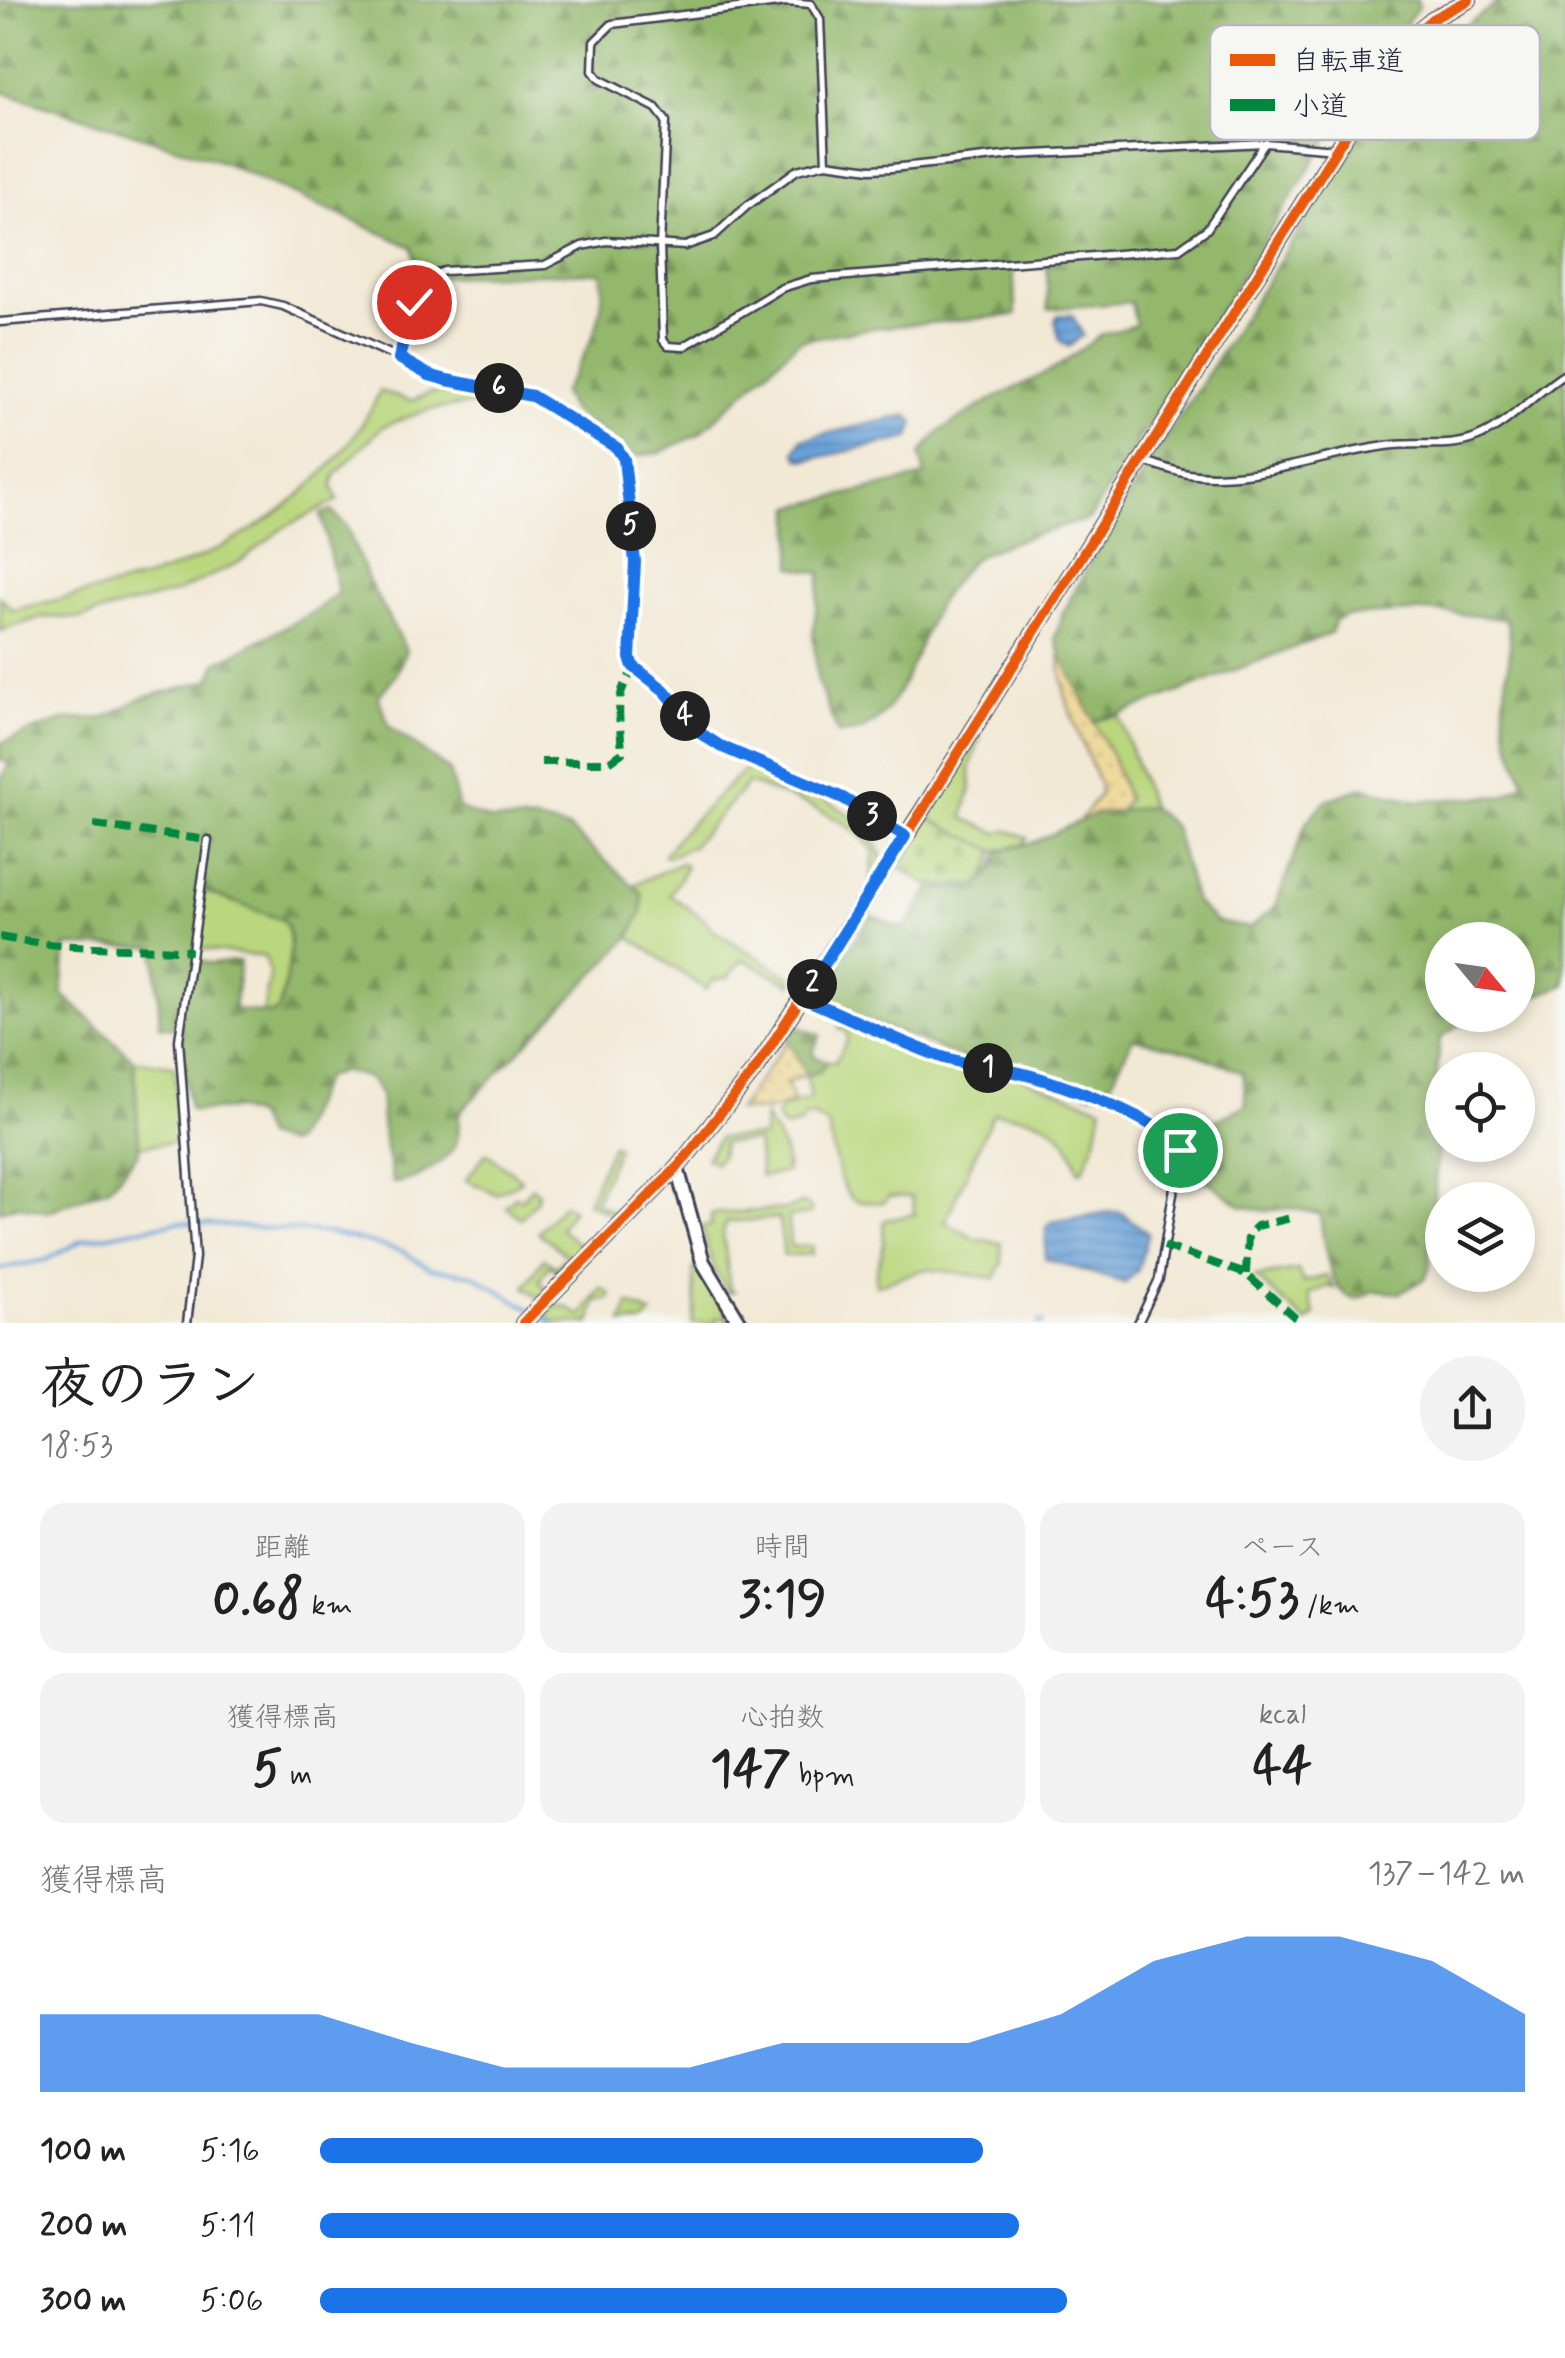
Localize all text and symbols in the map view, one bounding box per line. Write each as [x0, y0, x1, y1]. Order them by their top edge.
legend [1210, 25, 1540, 140]
text: 自転車道 [1292, 44, 1404, 81]
text: 小道 [1292, 89, 1348, 126]
pin [372, 260, 457, 345]
icon: check [387, 275, 442, 330]
pin: 6 [474, 363, 524, 413]
text: 6 [492, 369, 506, 406]
pin: 5 [606, 501, 656, 551]
text: 5 [623, 507, 639, 544]
pin: 4 [660, 691, 710, 741]
text: 4 [677, 697, 693, 734]
pin: 3 [847, 791, 897, 841]
text: 3 [866, 797, 878, 834]
north arrow [1425, 922, 1535, 1032]
map controls [1425, 922, 1535, 1292]
pin: 2 [787, 959, 837, 1009]
text: 2 [805, 965, 819, 1002]
pin: 1 [963, 1043, 1013, 1093]
text: 1 [982, 1049, 994, 1086]
button: locate [1425, 1052, 1535, 1162]
pin [1138, 1108, 1223, 1193]
icon: arrive [1153, 1123, 1208, 1178]
button: layers [1425, 1182, 1535, 1292]
text: 夜のラン [40, 1351, 260, 1423]
button: share [1420, 1356, 1525, 1461]
text: 18:53 [40, 1425, 113, 1467]
text: 距離 [254, 1530, 311, 1567]
text: 時間 [754, 1530, 811, 1567]
text: ペース [1241, 1530, 1324, 1567]
text: 0.68 [213, 1567, 304, 1633]
text: 3:19 [738, 1567, 827, 1633]
text: 4:53 [1205, 1567, 1299, 1633]
text: km [304, 1588, 352, 1625]
text: /km [1299, 1588, 1360, 1625]
text: kcal [1259, 1697, 1306, 1734]
text: 獲得標高 [226, 1700, 339, 1737]
text: 心拍数 [740, 1700, 825, 1737]
text: 44 [1253, 1734, 1312, 1800]
text: 5 [253, 1737, 283, 1803]
text: 147 [710, 1737, 791, 1803]
text: m [283, 1758, 312, 1795]
text: bpm [791, 1758, 855, 1795]
text: 137–142 m [1368, 1853, 1525, 1895]
text: 獲得標高 [40, 1860, 168, 1902]
text: 100 m [40, 2130, 126, 2172]
text: 5:16 [200, 2130, 260, 2172]
text: 200 m [40, 2205, 127, 2247]
text: 5:11 [200, 2205, 256, 2247]
text: 300 m [40, 2280, 126, 2322]
text: 5:06 [200, 2280, 263, 2322]

